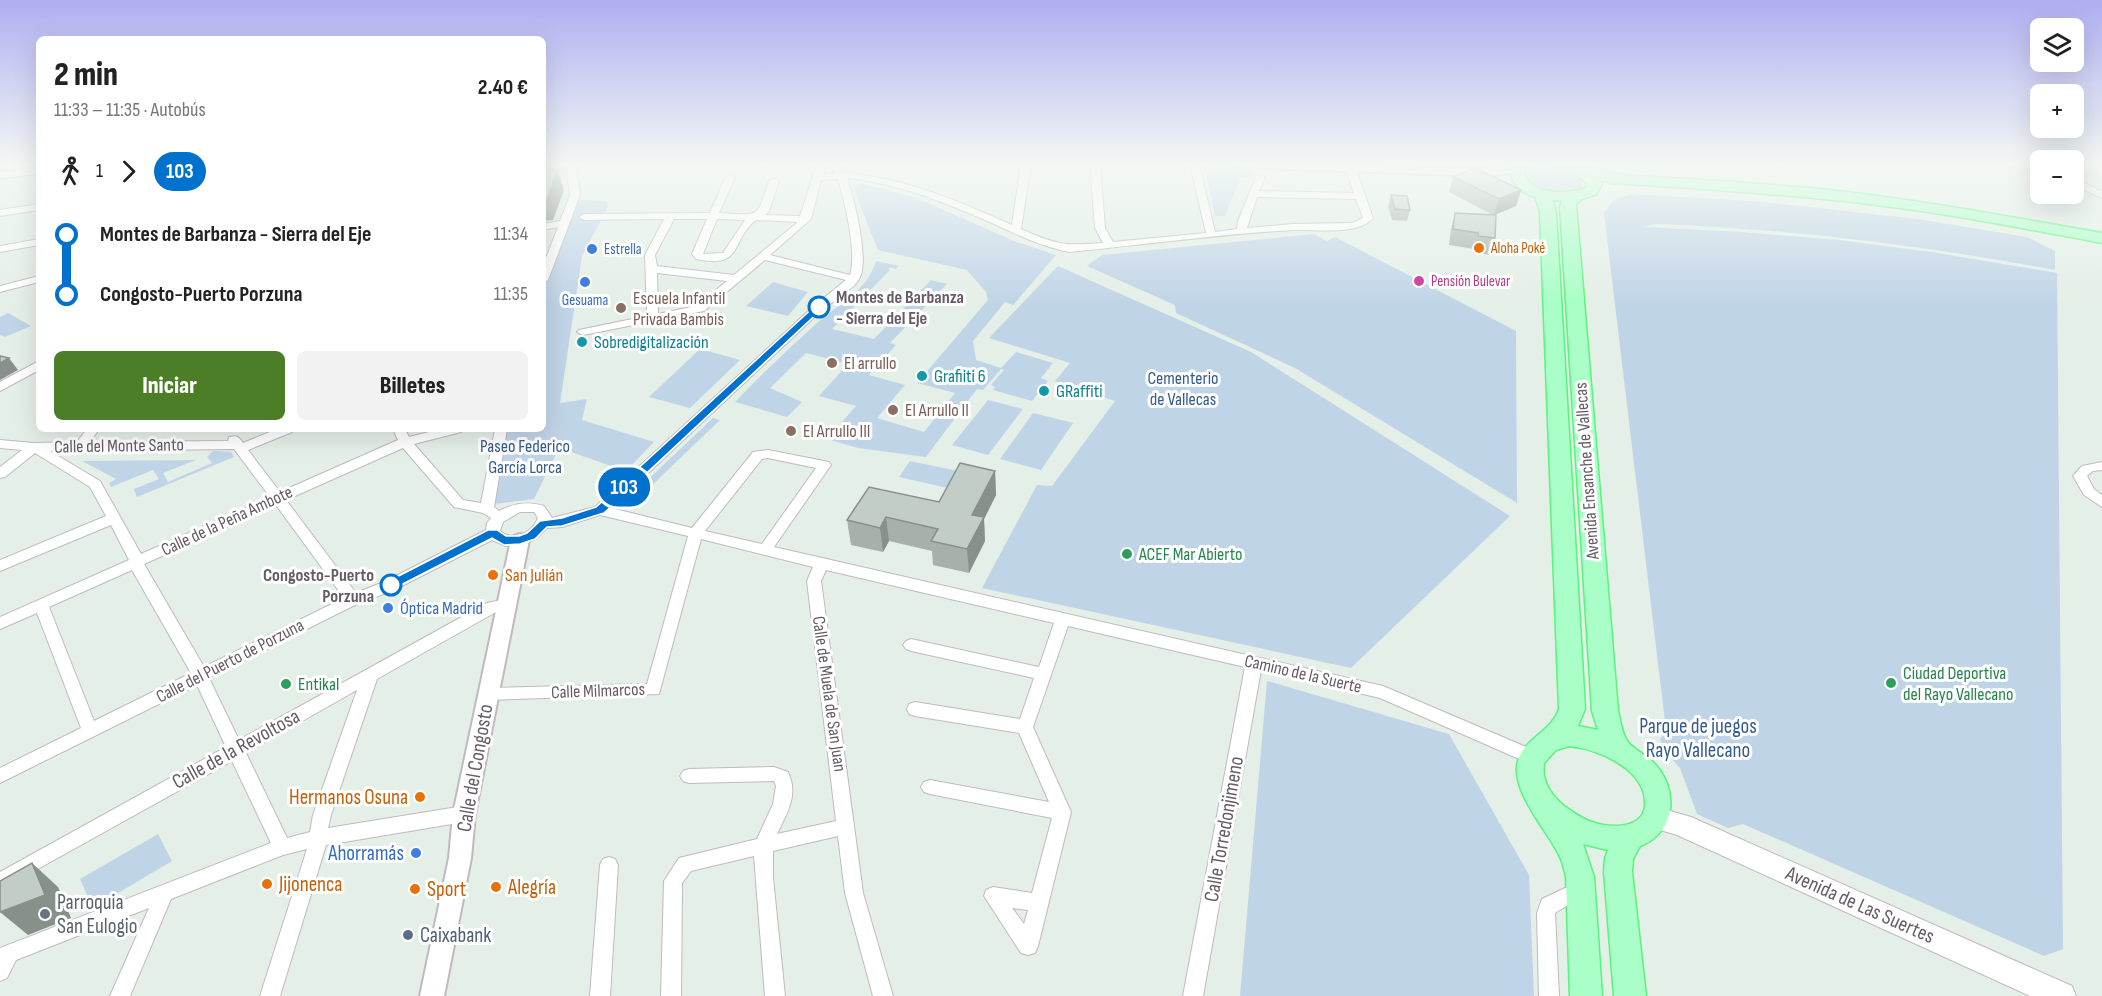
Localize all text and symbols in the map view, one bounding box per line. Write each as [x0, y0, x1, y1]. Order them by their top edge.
map controls [2030, 18, 2084, 204]
button: layers [2030, 18, 2084, 72]
text: 2 min [54, 55, 118, 95]
text: 2.40 € [478, 74, 528, 101]
button: + [2030, 84, 2084, 138]
text: 11:33 – 11:35 · Autobús [54, 98, 206, 122]
button: − [2030, 150, 2084, 204]
icon: walk [54, 155, 87, 188]
icon: forward [112, 155, 145, 188]
text: 1 [96, 159, 103, 183]
text: 103 [166, 159, 194, 184]
text: Montes de Barbanza - Sierra del Eje [100, 221, 371, 248]
text: 11:34 [493, 222, 528, 246]
place label: Aloha Poké [1490, 239, 1545, 258]
place label: Estrella [604, 240, 642, 259]
marker: Aloha Poké [1472, 241, 1486, 255]
marker: Estrella [585, 242, 599, 256]
place label: Pensión Bulevar [1431, 272, 1511, 291]
marker: Pensión Bulevar [1412, 274, 1426, 288]
marker: Gesuama [578, 275, 592, 289]
text: Congosto-Puerto Porzuna [100, 281, 302, 308]
text: 11:35 [494, 282, 528, 306]
place label: Montes de Barbanza - Sierra del Eje [836, 287, 964, 329]
place label: Escuela Infantil Privada Bambis [633, 288, 725, 330]
place label: Gesuama [562, 291, 608, 310]
marker: Montes de Barbanza - Sierra del Eje [808, 296, 830, 318]
marker: Escuela Infantil Privada Bambis [614, 301, 628, 315]
place label: Sobredigitalización [594, 332, 709, 353]
marker: Sobredigitalización [575, 335, 589, 349]
button: Iniciar [54, 351, 285, 420]
button: Billetes [297, 351, 528, 420]
place label: El arrullo [844, 353, 897, 374]
marker: El arrullo [825, 356, 839, 370]
place label: Grafiiti 6 [934, 366, 986, 387]
park label: Cementerio de Vallecas [1148, 368, 1219, 410]
marker: Grafiiti 6 [915, 369, 929, 383]
place label: GRaffiti [1056, 381, 1103, 402]
street label: Avenida Ensanche de Vallecas [1570, 382, 1604, 561]
marker: GRaffiti [1037, 384, 1051, 398]
place label: El Arrullo II [905, 400, 969, 421]
marker: El Arrullo II [886, 403, 900, 417]
place label: El Arrullo III [803, 421, 870, 442]
marker: El Arrullo III [784, 424, 798, 438]
street label: Calle del Monte Santo [54, 434, 184, 458]
park label: Paseo Federico García Lorca [480, 436, 570, 478]
line badge: 103 [590, 468, 658, 506]
text: 103 [610, 475, 638, 500]
street label: Calle de la Peña Ambote [158, 481, 296, 561]
place label: ACEF Mar Abierto [1138, 544, 1243, 565]
marker: ACEF Mar Abierto [1120, 547, 1134, 561]
place label: Congosto-Puerto Porzuna [263, 565, 374, 607]
place label: San Julián [505, 565, 563, 586]
marker: San Julián [486, 568, 500, 582]
marker: Congosto-Puerto Porzuna [380, 574, 402, 596]
place label: Óptica Madrid [400, 598, 483, 619]
marker: Óptica Madrid [381, 601, 395, 615]
street label: Calle del Puerto de Porzuna [153, 615, 307, 707]
street label: Calle de Muela de San Juan [808, 615, 850, 773]
street label: Camino de la Suerte [1242, 650, 1364, 698]
place label: Ciudad Deportiva del Rayo Vallecano [1903, 663, 2013, 705]
place label: Entikal [298, 674, 339, 695]
marker: Ciudad Deportiva del Rayo Vallecano [1884, 676, 1898, 690]
marker: Entikal [279, 677, 293, 691]
street label: Calle Milmarcos [551, 679, 645, 703]
street label: Calle del Congosto [451, 702, 499, 834]
street label: Calle de la Revoltosa [168, 704, 304, 794]
park label: Parque de juegos Rayo Vallecano [1639, 714, 1757, 763]
street label: Calle Torredonjimeno [1199, 754, 1249, 904]
place label: Hermanos Osuna [289, 785, 408, 810]
marker: Hermanos Osuna [413, 790, 427, 804]
place label: Ahorramás [327, 841, 404, 866]
marker: Ahorramás [409, 846, 423, 860]
street label: Avenida de Las Suertes [1781, 861, 1938, 949]
place label: Jijonenca [278, 872, 342, 897]
place label: Alegría [507, 875, 556, 900]
marker: Jijonenca [260, 877, 274, 891]
place label: Sport [427, 877, 466, 902]
marker: Alegría [489, 880, 503, 894]
marker: Sport [408, 882, 422, 896]
place label: Parroquia San Eulogio [57, 890, 137, 939]
marker: Parroquia San Eulogio [38, 907, 52, 921]
place label: Caixabank [420, 923, 491, 948]
marker: Caixabank [401, 928, 415, 942]

